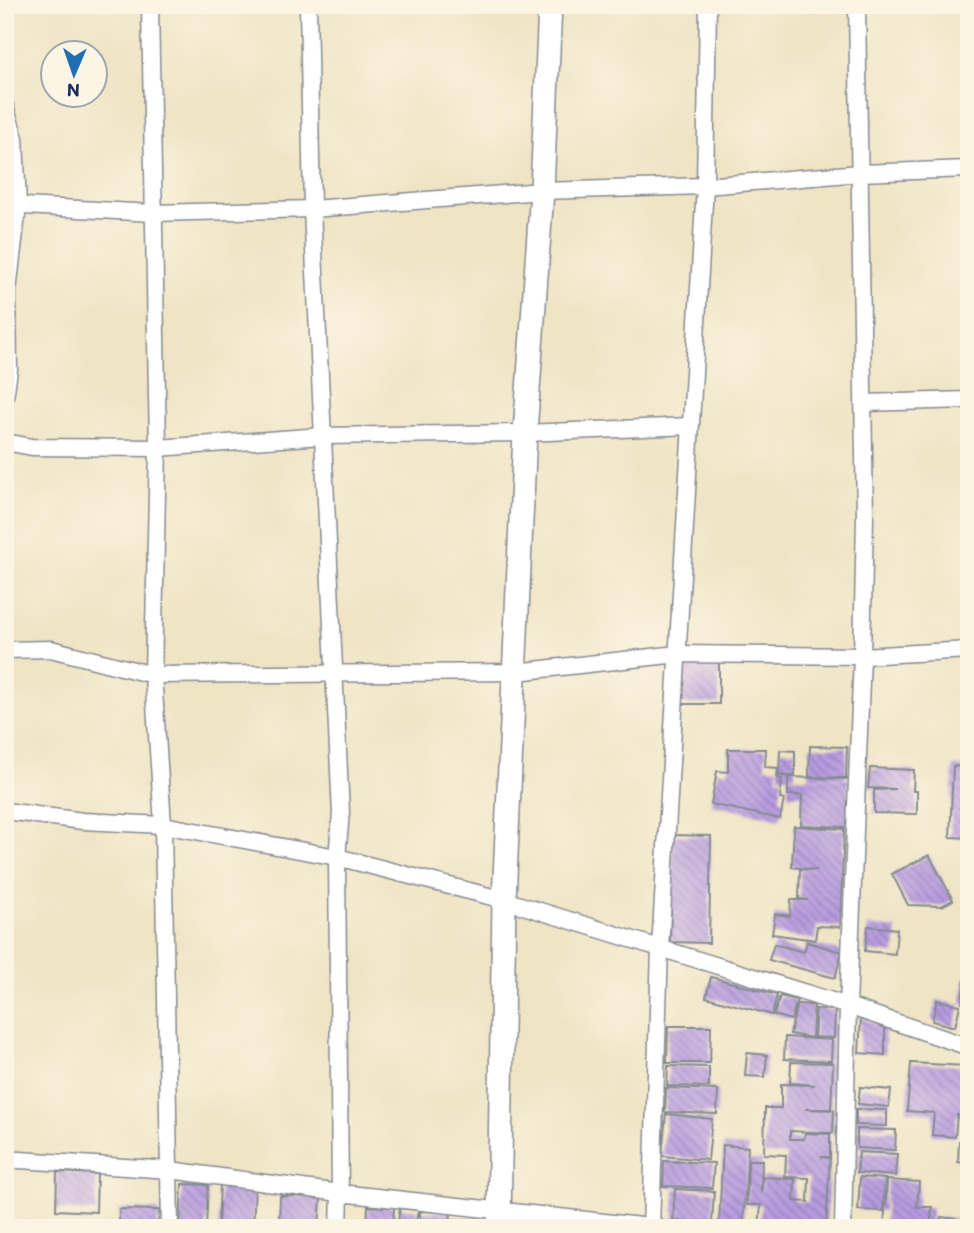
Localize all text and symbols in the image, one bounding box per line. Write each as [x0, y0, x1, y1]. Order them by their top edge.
north arrow [38, 38, 108, 108]
text: N [67, 79, 80, 102]

